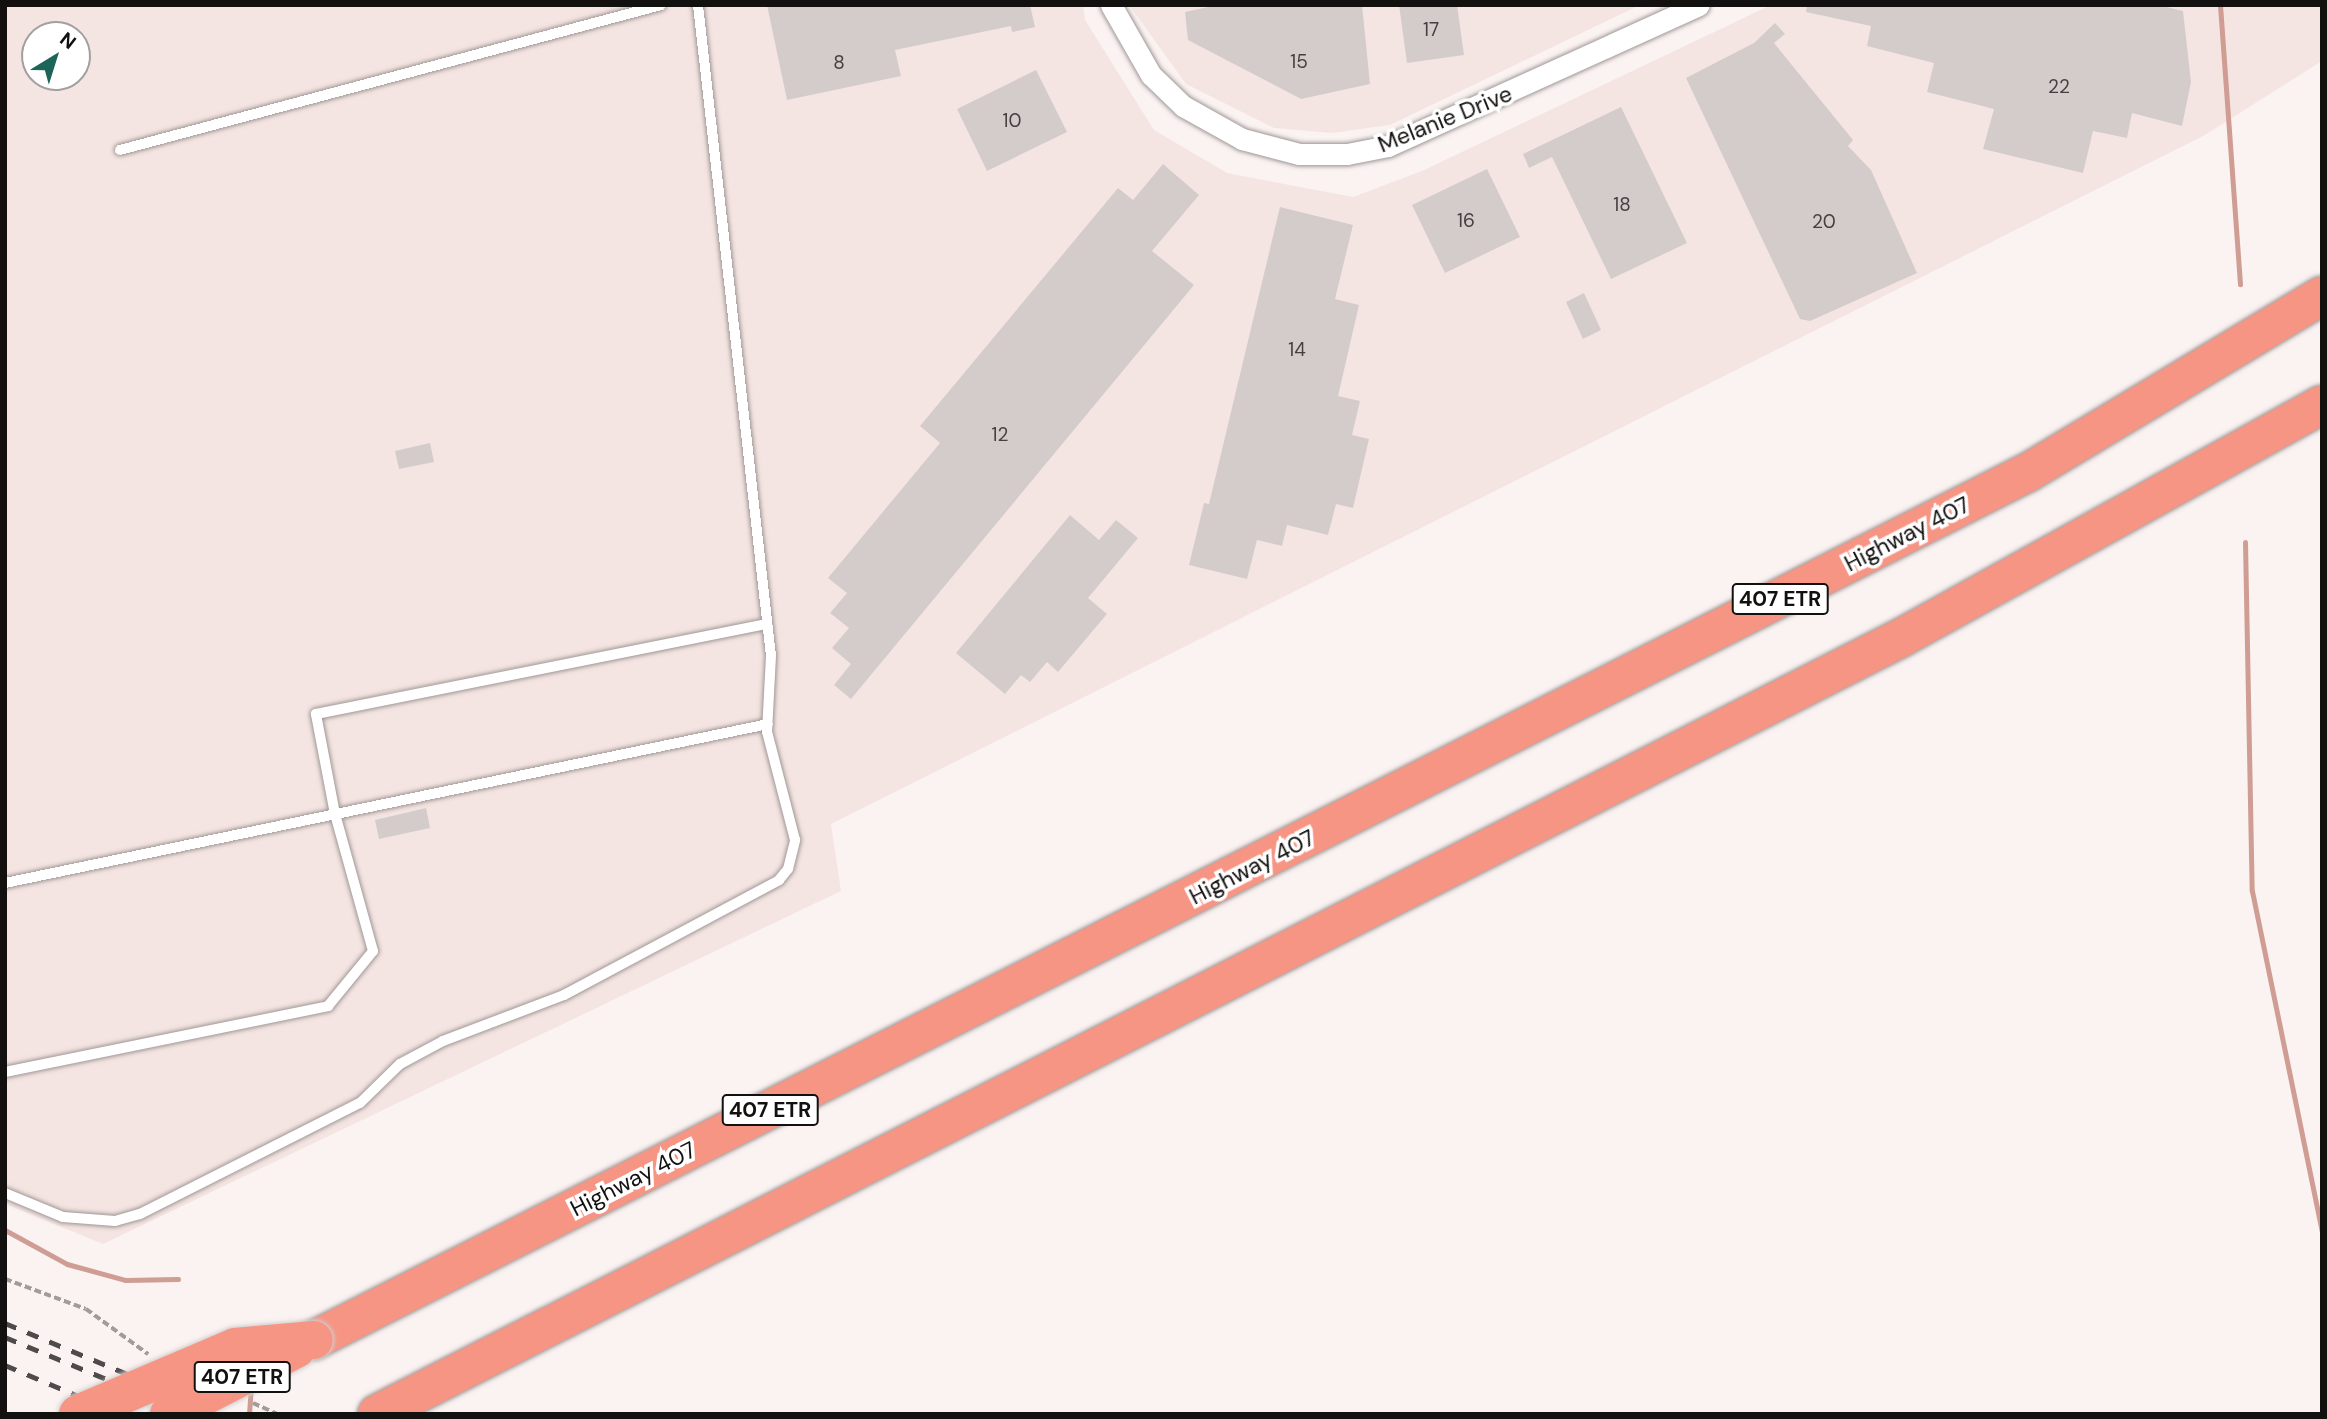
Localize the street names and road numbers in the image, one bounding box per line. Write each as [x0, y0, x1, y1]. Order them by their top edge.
street label: Melanie Drive [1374, 80, 1516, 158]
street label: Highway 407 [1840, 491, 1974, 577]
road number: 407 ETR [1731, 582, 1829, 616]
street label: Highway 407 [1185, 824, 1319, 910]
road number: 407 ETR [721, 1092, 819, 1128]
street label: Highway 407 [566, 1136, 700, 1222]
road number: 407 ETR [193, 1360, 291, 1394]

